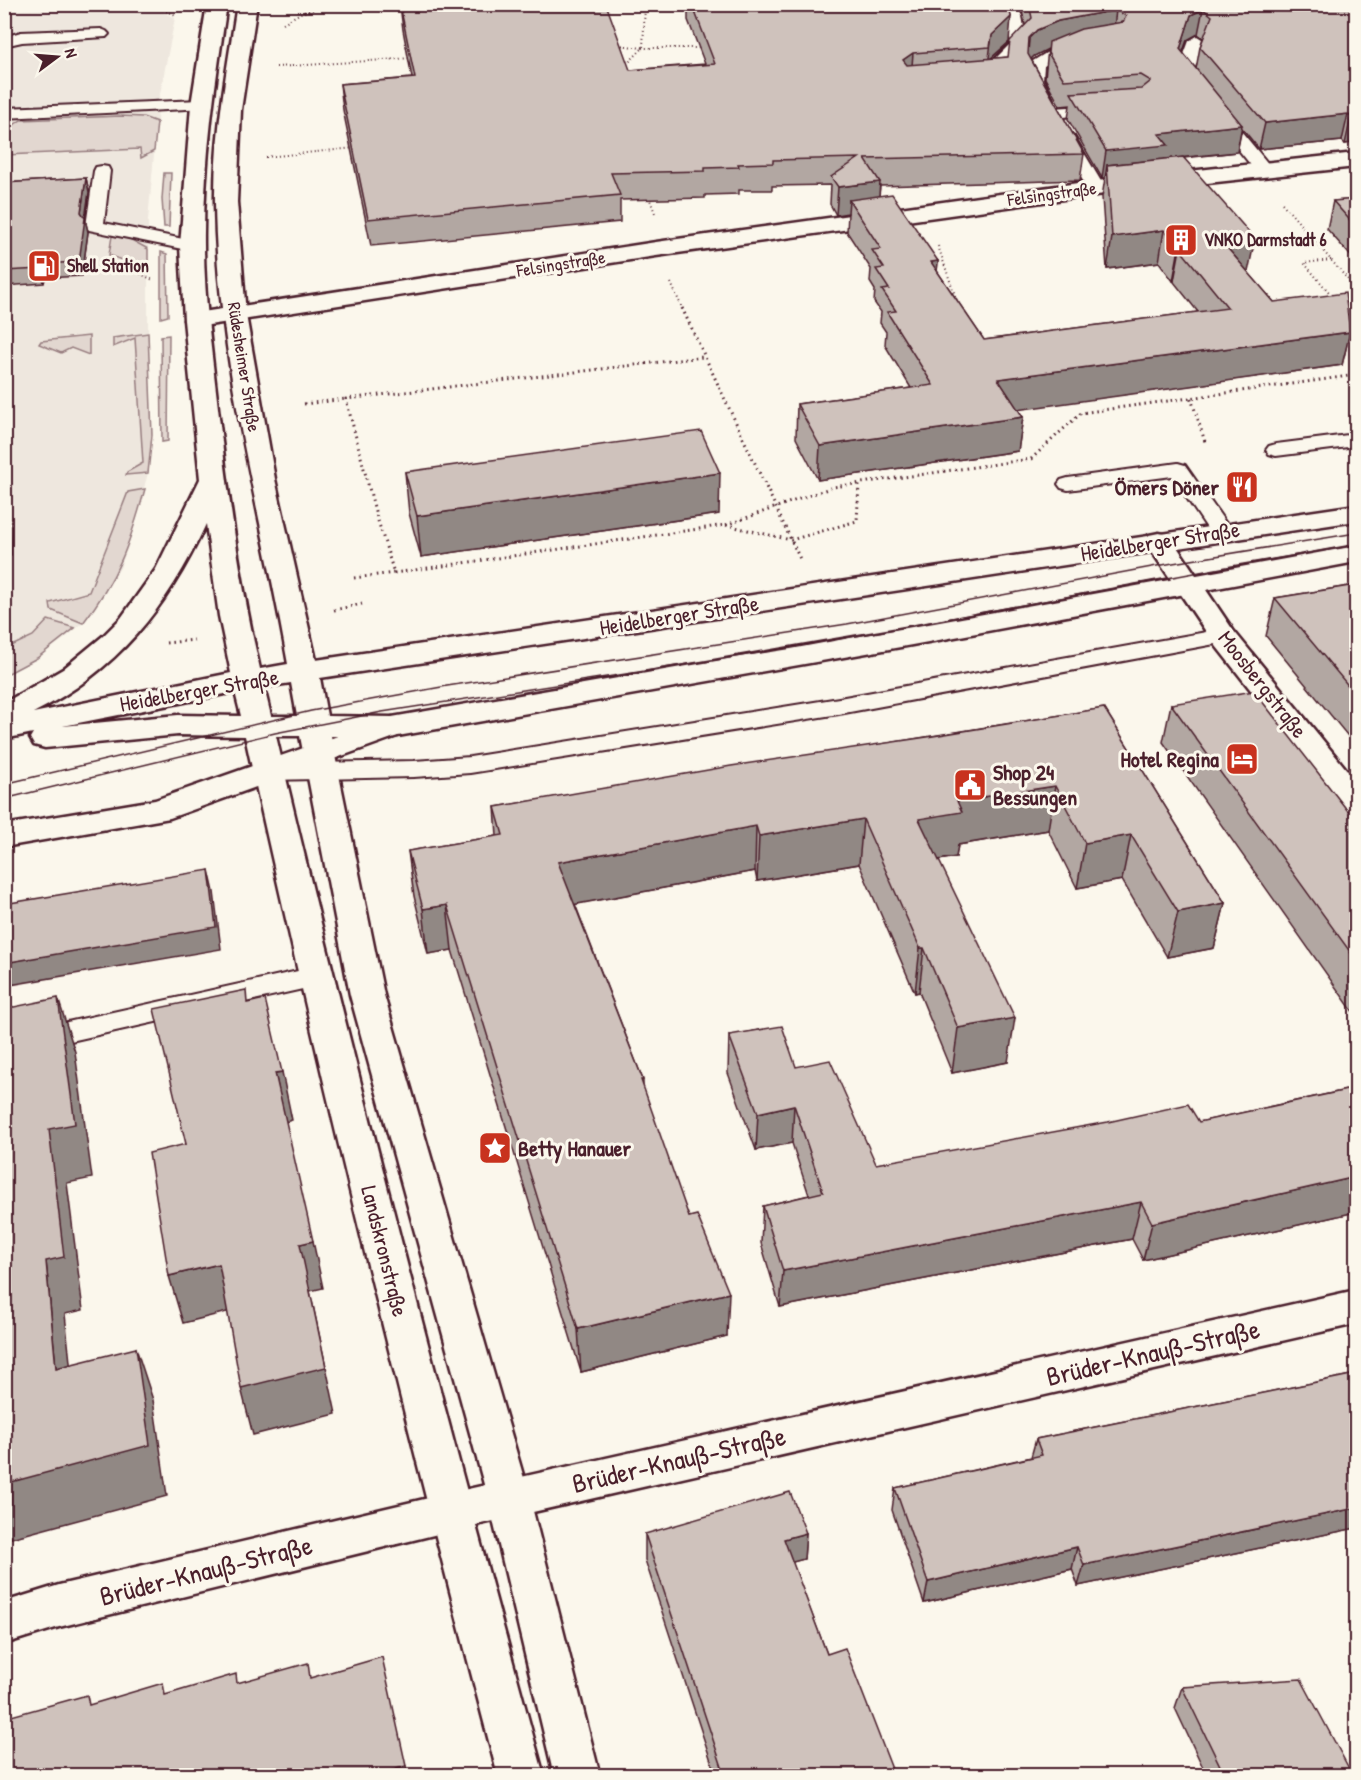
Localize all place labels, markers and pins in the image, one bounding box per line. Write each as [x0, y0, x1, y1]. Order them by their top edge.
building icon: VNKO Darmstadt 6 [1163, 222, 1199, 258]
place label: VNKO Darmstadt 6 [1204, 227, 1327, 252]
fuel station icon: Shell Station [26, 248, 62, 284]
place label: Shell Station [67, 253, 149, 278]
restaurant icon: Ömers Döner [1224, 469, 1260, 505]
place label: Ömers Döner [1115, 472, 1220, 502]
hotel icon: Hotel Regina [1224, 741, 1260, 777]
place label: Hotel Regina [1121, 744, 1219, 775]
place label: Shop 24 Bessungen [993, 757, 1077, 813]
public building icon: Shop 24 Bessungen [952, 767, 988, 803]
place icon: Betty Hanauer [477, 1130, 513, 1166]
place label: Betty Hanauer [518, 1133, 631, 1164]

